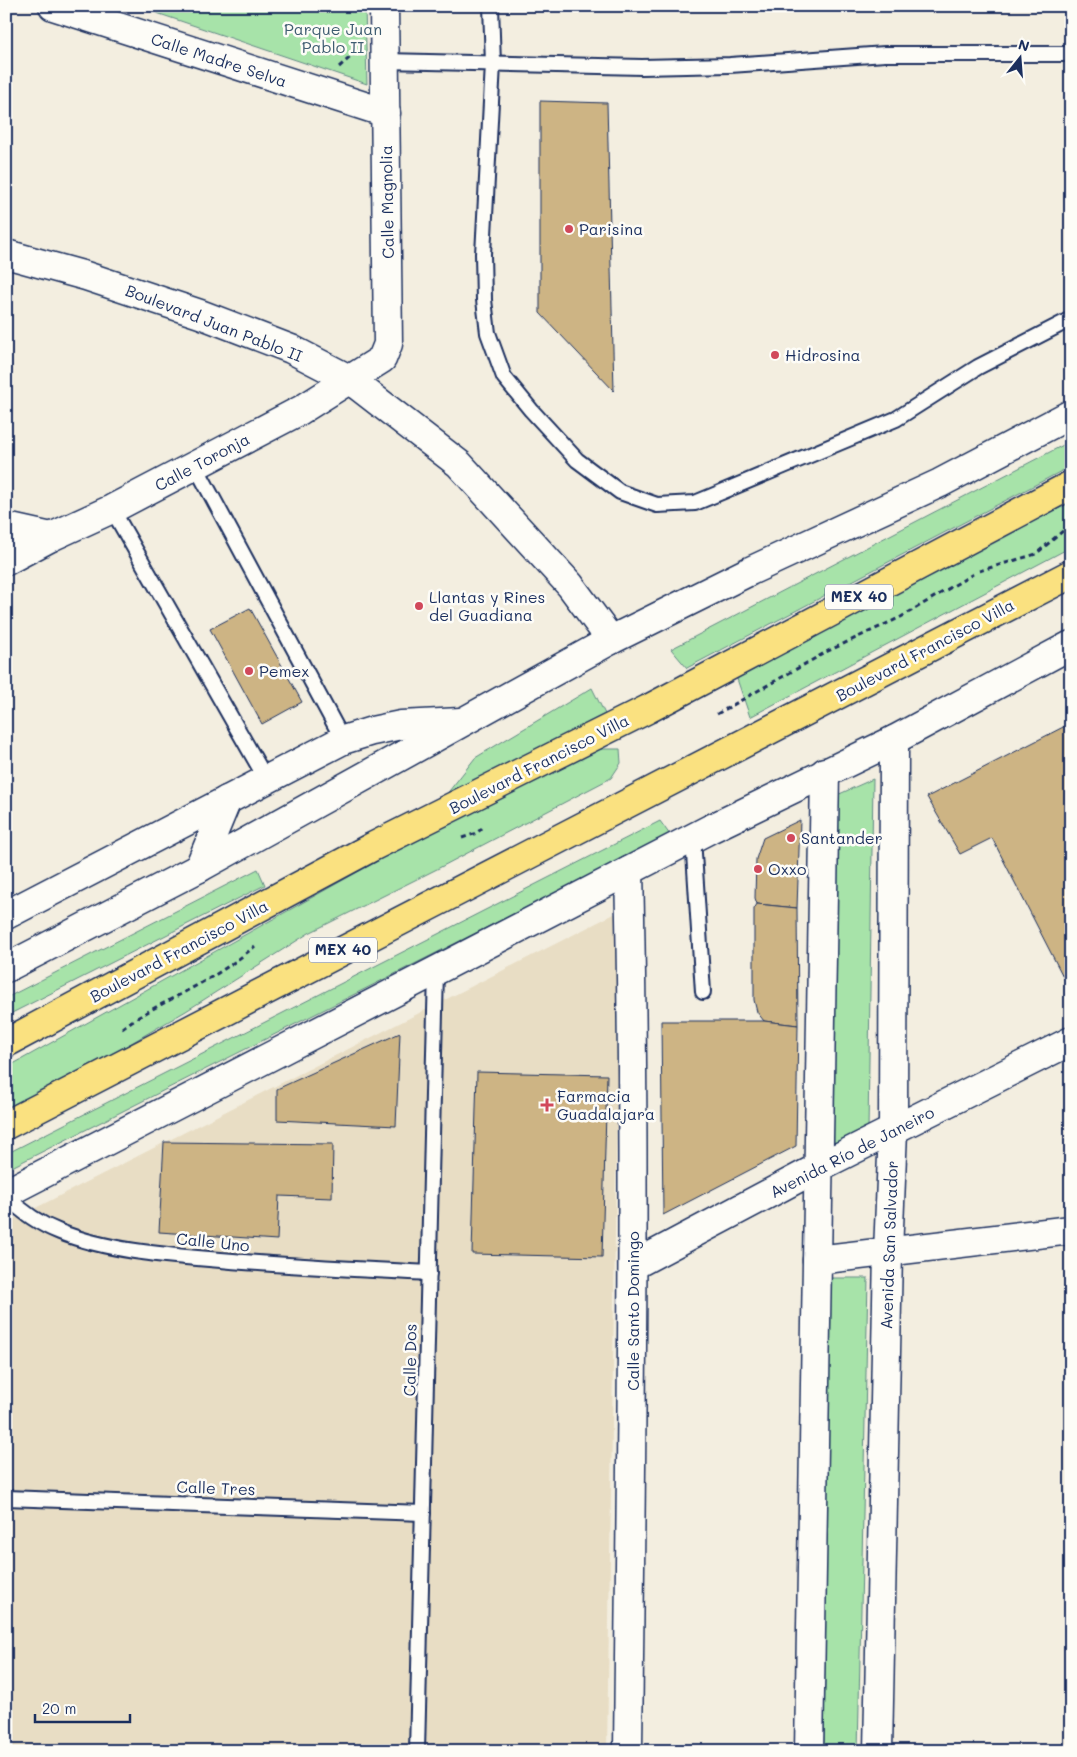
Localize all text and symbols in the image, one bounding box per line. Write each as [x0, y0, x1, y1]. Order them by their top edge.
park label: Parque Juan Pablo II [284, 18, 382, 57]
street label: Calle Madre Selva [149, 28, 290, 91]
north arrow [994, 32, 1044, 82]
text: N [1016, 34, 1032, 56]
street label: Calle Magnolia [375, 145, 398, 259]
place label: Parisina [579, 218, 643, 239]
marker: Parisina [563, 223, 575, 235]
street label: Boulevard Juan Pablo II [123, 279, 306, 366]
place label: Hidrosina [785, 344, 861, 365]
marker: Hidrosina [769, 349, 781, 361]
street label: Calle Toronja [151, 428, 253, 495]
road number: MEX 40 [825, 584, 893, 610]
place label: Llantas y Rines del Guadiana [429, 586, 545, 625]
street label: Boulevard Francisco Villa [832, 594, 1018, 706]
marker: Llantas y Rines del Guadiana [413, 600, 425, 612]
place label: Pemex [259, 660, 309, 681]
marker: Pemex [243, 665, 255, 677]
street label: Boulevard Francisco Villa [445, 709, 632, 818]
place label: Santander [801, 827, 883, 848]
marker: Santander [785, 832, 797, 844]
place label: Oxxo [768, 858, 806, 879]
marker: Oxxo [752, 863, 764, 875]
street label: Boulevard Francisco Villa [86, 895, 272, 1007]
road number: MEX 40 [309, 938, 377, 962]
place label: Farmacia Guadalajara [557, 1085, 655, 1124]
marker: Farmacia Guadalajara [541, 1099, 553, 1111]
street label: Avenida Río de Janeiro [766, 1101, 938, 1202]
street label: Avenida San Salvador [875, 1160, 902, 1330]
street label: Calle Uno [175, 1227, 251, 1256]
street label: Calle Santo Domingo [622, 1231, 643, 1391]
street label: Calle Dos [398, 1323, 421, 1397]
street label: Calle Tres [176, 1476, 256, 1499]
scale bar [35, 1692, 130, 1724]
text: 20 m [42, 1698, 76, 1718]

